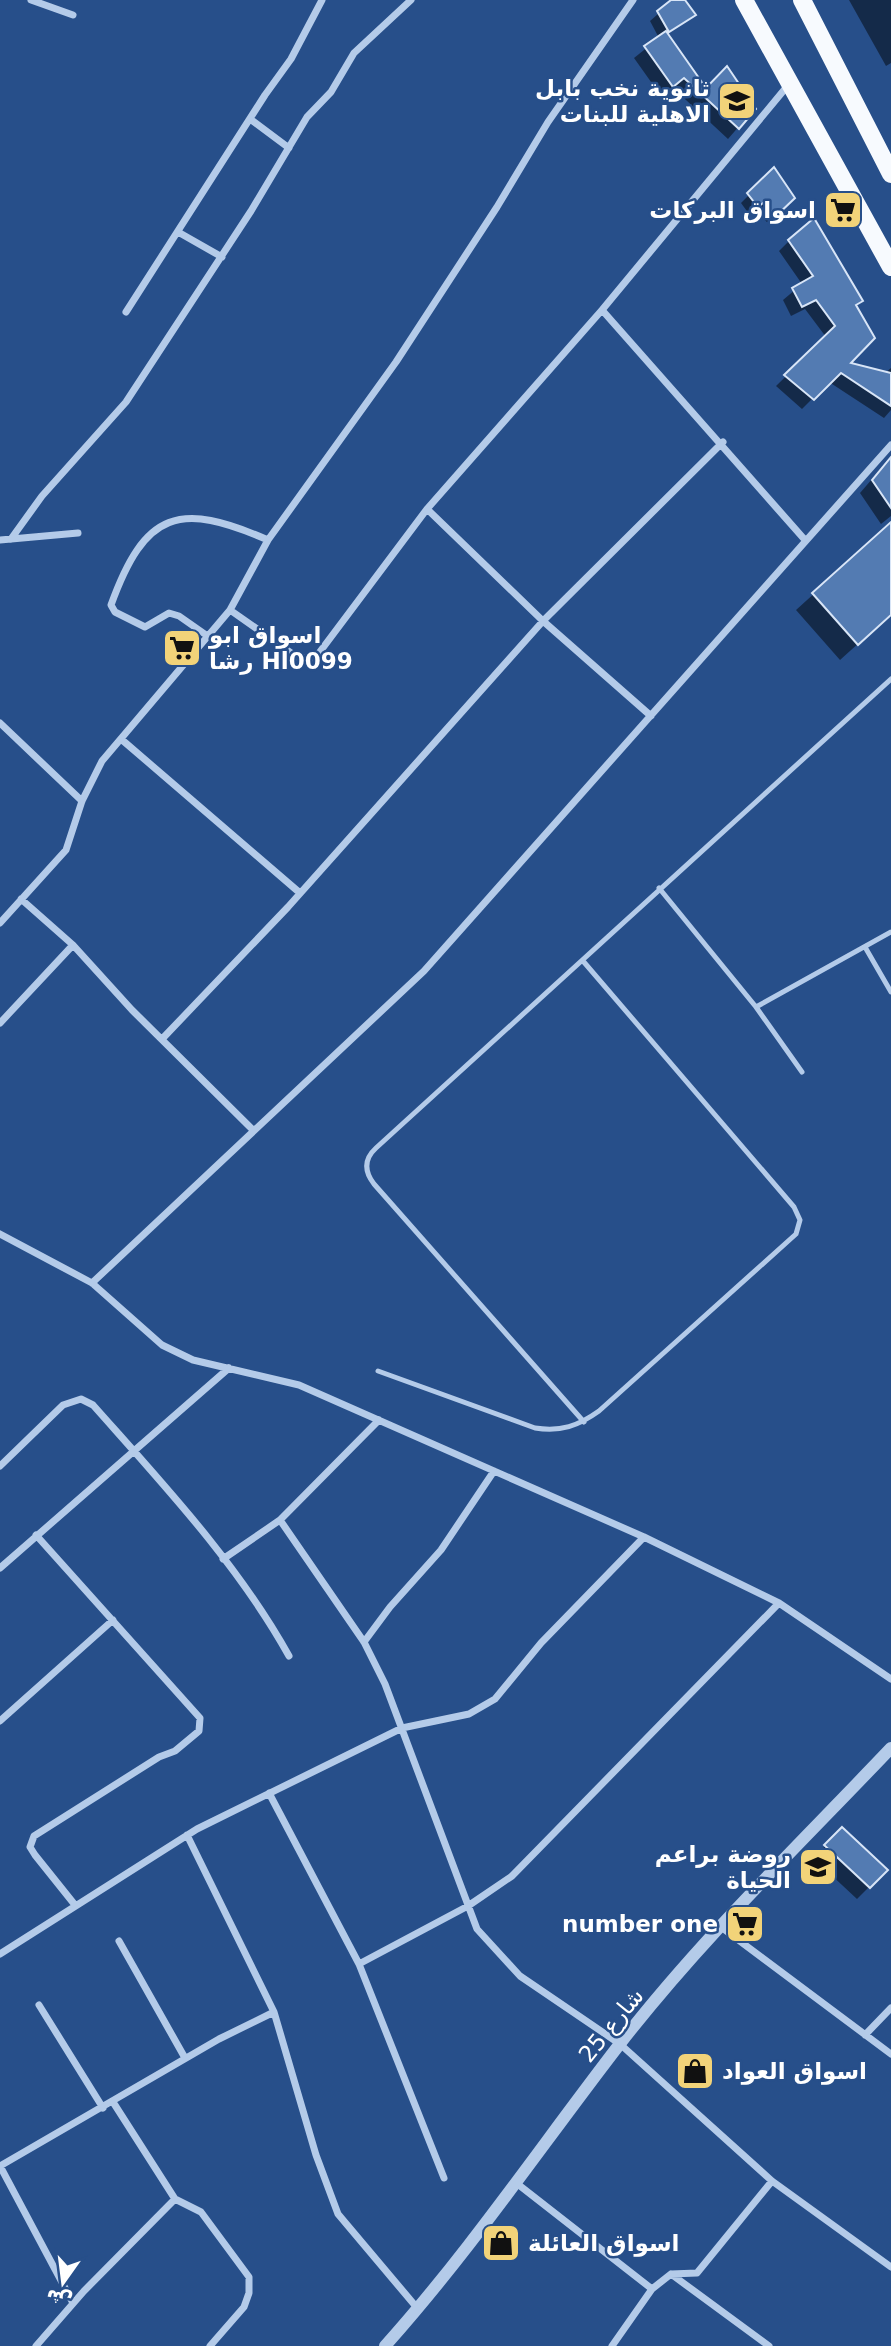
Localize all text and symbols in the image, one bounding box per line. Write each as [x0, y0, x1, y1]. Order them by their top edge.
place label: ثانوية نخب بابل الاهلية للبنات [535, 75, 710, 127]
school or university icon: ثانوية نخب بابل الاهلية للبنات [716, 80, 758, 122]
supermarket icon: اسواق البركات [822, 189, 864, 231]
place label: اسواق البركات [649, 197, 816, 224]
place label: اسواق ابو رشا Hl0099 [208, 622, 353, 675]
supermarket icon: اسواق ابو رشا Hl0099 [161, 627, 203, 669]
place label: روضة براعم الحياة [655, 1841, 791, 1893]
school or university icon: روضة براعم الحياة [797, 1846, 839, 1888]
supermarket icon: number one [724, 1903, 766, 1945]
place label: number one [562, 1911, 718, 1937]
street label: شارع 25 [573, 1983, 649, 2068]
shop icon: اسواق العواد [674, 2050, 716, 2092]
place label: اسواق العواد [722, 2058, 867, 2085]
shop icon: اسواق العائلة [480, 2222, 522, 2264]
place label: اسواق العائلة [528, 2230, 680, 2257]
north arrow [28, 2248, 98, 2318]
text: ش [44, 2285, 75, 2313]

